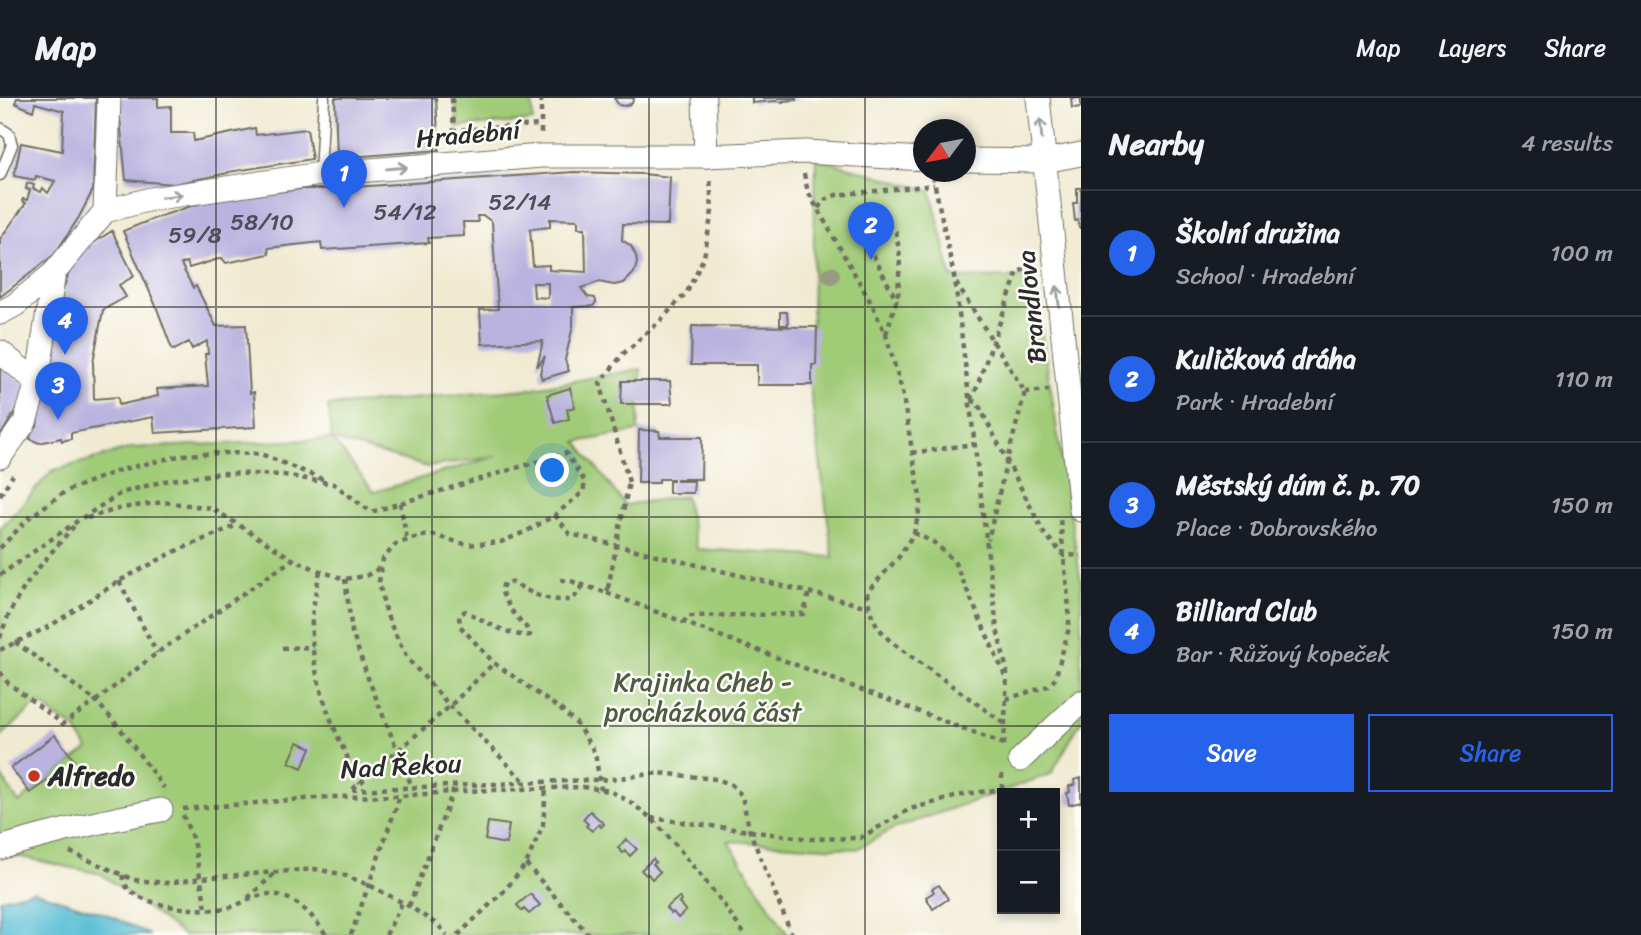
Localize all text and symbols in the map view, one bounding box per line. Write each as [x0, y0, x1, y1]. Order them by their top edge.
text: Map [35, 19, 96, 77]
text: Map [1356, 27, 1401, 69]
text: Layers [1439, 27, 1506, 69]
text: Share [1544, 27, 1606, 69]
street label: Hradební [414, 106, 525, 161]
text: Nearby [1109, 117, 1204, 171]
one-way arrow [1034, 118, 1047, 141]
north arrow [913, 119, 976, 182]
text: 4 results [1521, 123, 1613, 164]
pin: 1 [321, 150, 367, 208]
one-way arrow [385, 161, 408, 174]
house number: 52/14 [489, 182, 551, 223]
one-way arrow [160, 189, 182, 202]
house number: 54/12 [374, 192, 436, 233]
house number: 58/10 [230, 202, 294, 243]
pin: 2 [848, 202, 894, 260]
text: Školní družina [1176, 210, 1340, 256]
house number: 59/8 [168, 215, 222, 256]
text: 1 [1127, 233, 1137, 274]
text: 100 m [1550, 233, 1613, 274]
street label: Brandlova [1002, 248, 1060, 366]
text: School · Hradební [1176, 256, 1354, 297]
one-way arrow [1051, 285, 1064, 308]
pin: 4 [42, 297, 88, 355]
text: Kuličková dráha [1176, 336, 1356, 382]
text: 2 [1125, 359, 1139, 400]
text: 110 m [1555, 359, 1613, 400]
pin: 3 [35, 362, 81, 420]
text: Park · Hradební [1176, 382, 1334, 423]
your location [535, 453, 569, 487]
text: Městský dúm č. p. 70 [1176, 462, 1420, 508]
text: 3 [1126, 485, 1138, 526]
text: 150 m [1551, 485, 1613, 526]
text: Place · Dobrovského [1176, 508, 1377, 549]
text: Billiard Club [1176, 588, 1317, 634]
text: 4 [1125, 611, 1139, 652]
text: 150 m [1551, 611, 1613, 652]
text: Bar · Růžový kopeček [1176, 634, 1390, 675]
park label: Krajinka Cheb - procházková část [604, 659, 803, 735]
button: Save [1109, 714, 1354, 792]
button: Share [1368, 714, 1613, 792]
street label: Nad Řekou [339, 740, 463, 792]
place label: Alfredo [47, 753, 135, 799]
marker: Alfredo [26, 768, 42, 784]
map controls [997, 788, 1060, 914]
button: + [997, 788, 1060, 851]
button: − [997, 851, 1060, 914]

